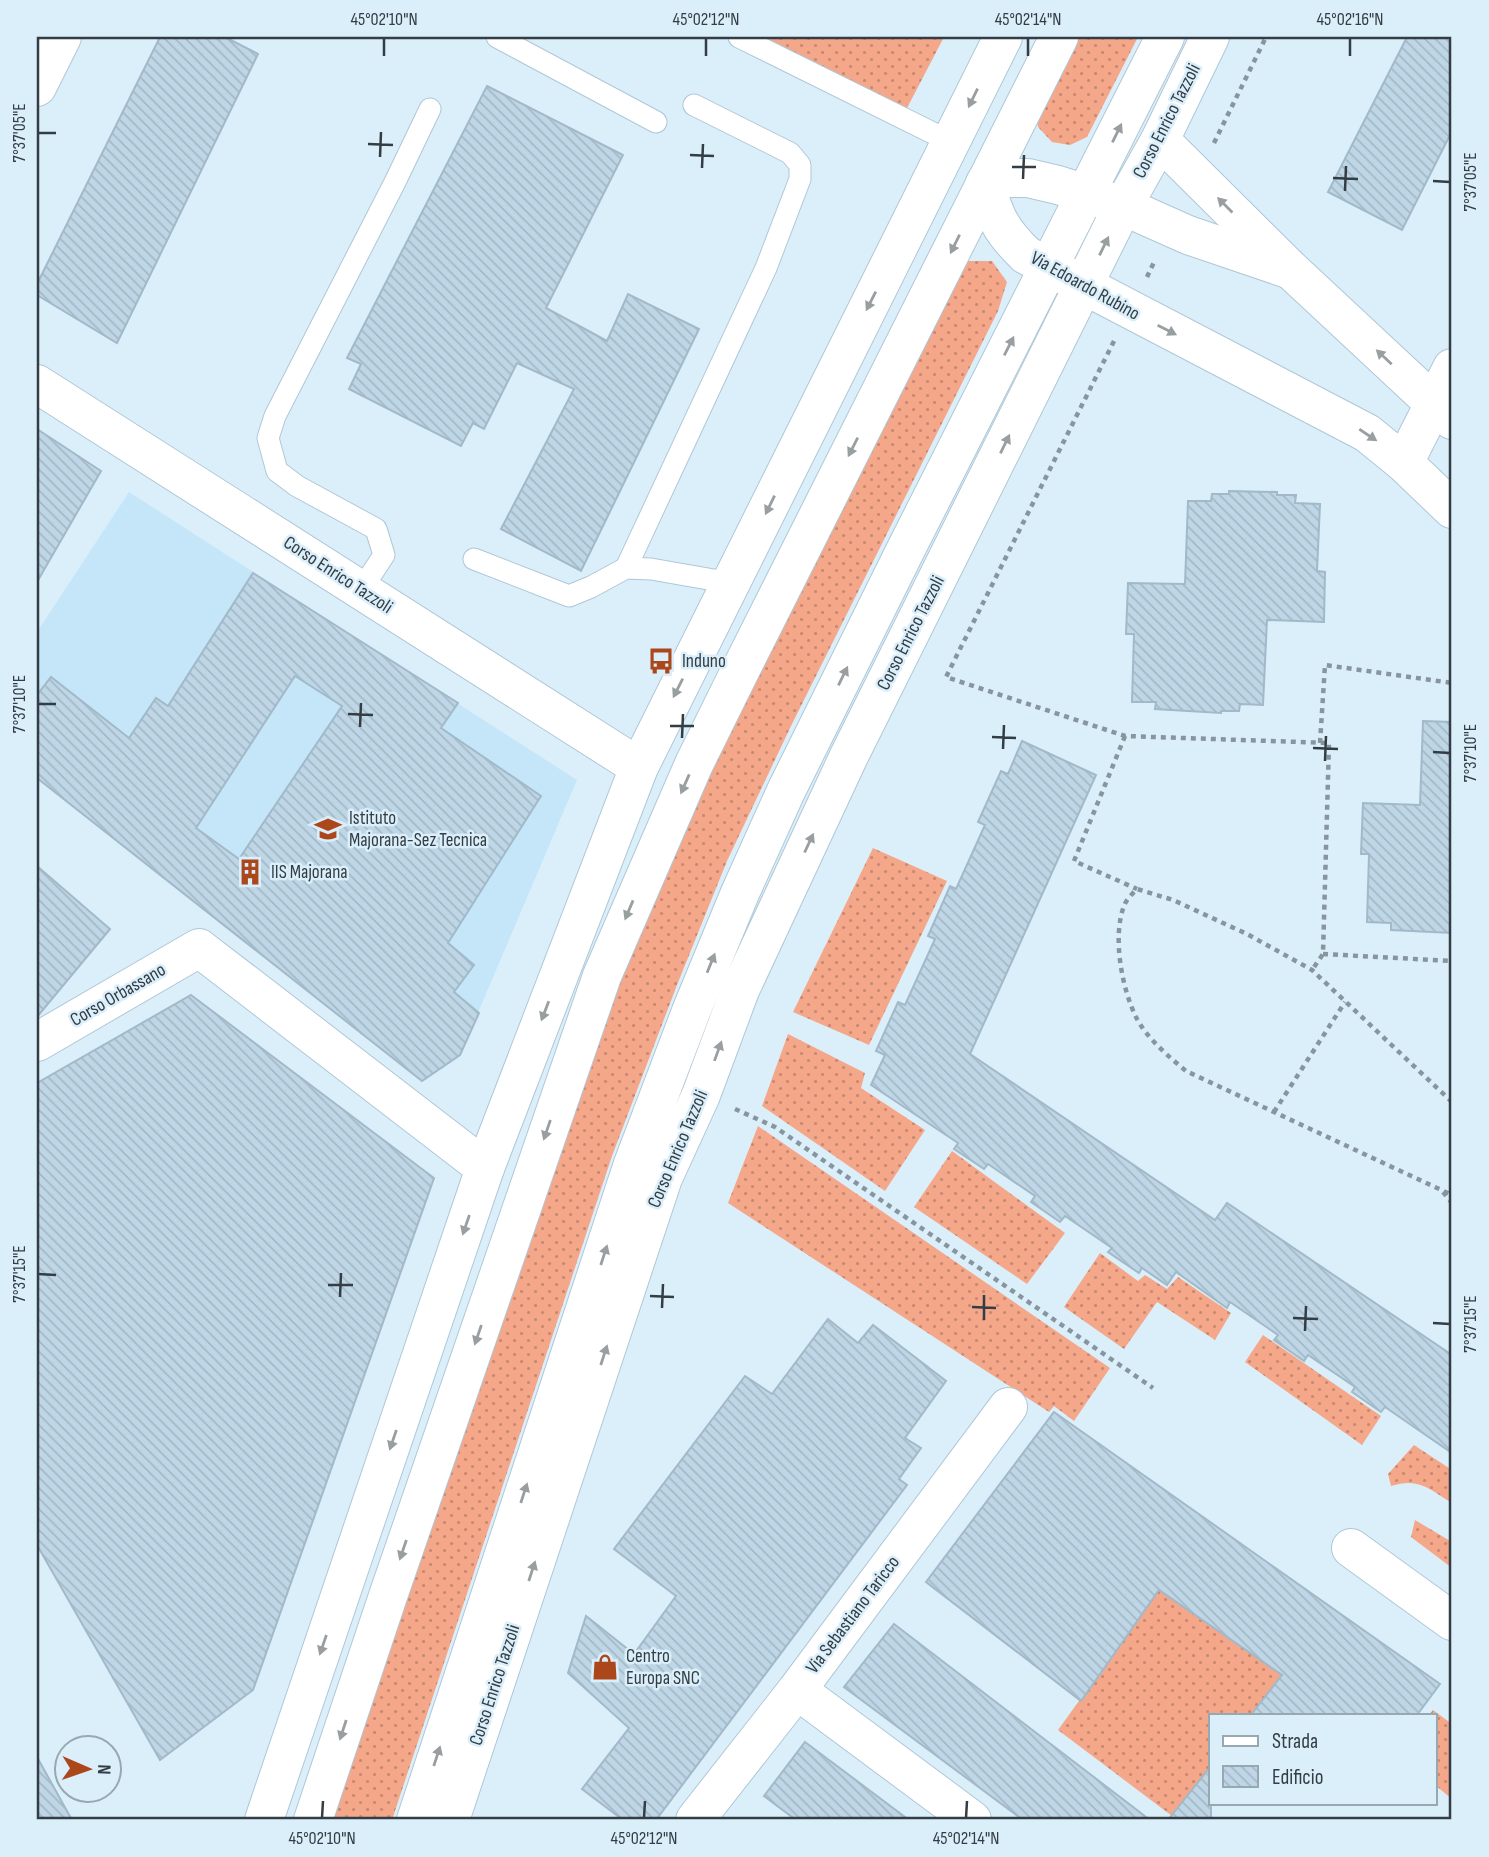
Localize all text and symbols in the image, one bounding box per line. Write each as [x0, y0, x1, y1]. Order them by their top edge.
text: 45°02'10"N [350, 9, 418, 30]
text: 45°02'12"N [673, 9, 739, 30]
text: 45°02'14"N [995, 9, 1061, 30]
text: 45°02'16"N [1316, 9, 1384, 30]
street label: Corso Enrico Tazzoli [1128, 60, 1206, 182]
one-way arrow [968, 88, 979, 108]
text: 7°37'05"E [9, 103, 30, 163]
one-way arrow [1112, 123, 1123, 143]
text: 7°37'05"E [1460, 152, 1481, 212]
one-way arrow [1216, 197, 1233, 214]
one-way arrow [950, 234, 961, 254]
one-way arrow [1098, 236, 1109, 256]
street label: Via Edoardo Rubino [1026, 247, 1144, 325]
one-way arrow [866, 291, 877, 311]
one-way arrow [1157, 323, 1177, 335]
one-way arrow [1003, 336, 1015, 355]
one-way arrow [1376, 350, 1393, 366]
one-way arrow [1359, 428, 1377, 442]
one-way arrow [999, 434, 1011, 454]
one-way arrow [848, 437, 859, 457]
one-way arrow [764, 495, 775, 515]
street label: Corso Enrico Tazzoli [279, 531, 397, 619]
street label: Corso Enrico Tazzoli [872, 572, 950, 694]
bus stop icon: Induno [646, 646, 676, 676]
place label: Induno [682, 650, 726, 673]
one-way arrow [838, 666, 849, 686]
text: 7°37'10"E [9, 675, 30, 733]
one-way arrow [673, 678, 684, 698]
text: 7°37'10"E [1460, 724, 1481, 782]
one-way arrow [679, 774, 690, 795]
place label: Istituto Majorana-Sez Tecnica [349, 807, 487, 852]
school or university icon: Istituto Majorana-Sez Tecnica [313, 814, 343, 844]
one-way arrow [804, 832, 815, 853]
building icon: IIS Majorana [235, 857, 265, 887]
place label: IIS Majorana [271, 861, 348, 884]
one-way arrow [623, 900, 634, 921]
one-way arrow [705, 952, 716, 973]
street label: Corso Orbassano [66, 958, 170, 1032]
one-way arrow [539, 1001, 550, 1022]
one-way arrow [712, 1040, 723, 1061]
street label: Corso Enrico Tazzoli [643, 1087, 713, 1211]
one-way arrow [541, 1120, 552, 1141]
one-way arrow [460, 1214, 471, 1235]
one-way arrow [600, 1244, 610, 1265]
text: 7°37'15"E [9, 1245, 30, 1303]
text: 7°37'15"E [1460, 1295, 1481, 1353]
one-way arrow [472, 1325, 483, 1346]
one-way arrow [599, 1345, 610, 1366]
one-way arrow [387, 1430, 398, 1451]
one-way arrow [520, 1482, 530, 1503]
one-way arrow [397, 1540, 408, 1561]
street label: Via Sebastiano Taricco [801, 1552, 905, 1678]
one-way arrow [527, 1561, 538, 1582]
street label: Corso Enrico Tazzoli [465, 1622, 525, 1748]
one-way arrow [317, 1635, 328, 1656]
place label: Centro Europa SNC [626, 1645, 700, 1690]
shop icon: Centro Europa SNC [590, 1652, 620, 1682]
legend [1209, 1714, 1436, 1804]
one-way arrow [337, 1720, 348, 1741]
text: Strada [1272, 1729, 1318, 1754]
north arrow [52, 1734, 122, 1804]
one-way arrow [432, 1745, 443, 1766]
text: N [92, 1764, 115, 1775]
text: Edificio [1272, 1765, 1323, 1790]
text: 45°02'10"N [288, 1828, 356, 1849]
text: 45°02'12"N [611, 1828, 677, 1849]
text: 45°02'14"N [933, 1828, 999, 1849]

